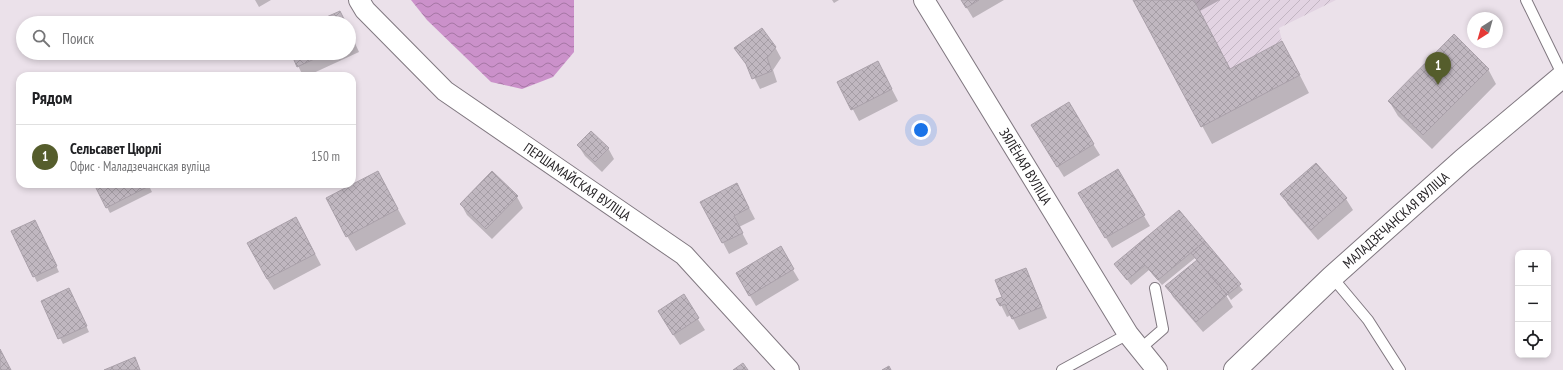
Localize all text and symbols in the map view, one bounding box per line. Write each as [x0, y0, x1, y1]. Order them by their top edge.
north arrow [1467, 12, 1503, 48]
search box [16, 16, 356, 60]
icon: search [30, 27, 52, 49]
text: Поиск [62, 29, 94, 48]
pin: 1 [1425, 52, 1451, 85]
text: Рядом [32, 87, 72, 109]
your location [911, 120, 931, 140]
street label: ЗЯЛЁНАЯ ВУЛІЦА [995, 125, 1056, 208]
text: Сельсавет Цюрлі [70, 139, 162, 158]
street label: ПЕРШАМАЙСКАЯ ВУЛІЦА [520, 139, 635, 225]
text: 1 [42, 148, 48, 165]
text: 150 m [311, 148, 340, 165]
text: Офис · Маладзечанская вуліца [70, 158, 210, 175]
street label: МАЛАДЗЕЧАНСКАЯ ВУЛІЦА [1339, 168, 1453, 272]
map controls [1515, 250, 1551, 358]
button: + [1515, 250, 1551, 286]
button: − [1515, 286, 1551, 322]
button: locate [1515, 322, 1551, 358]

